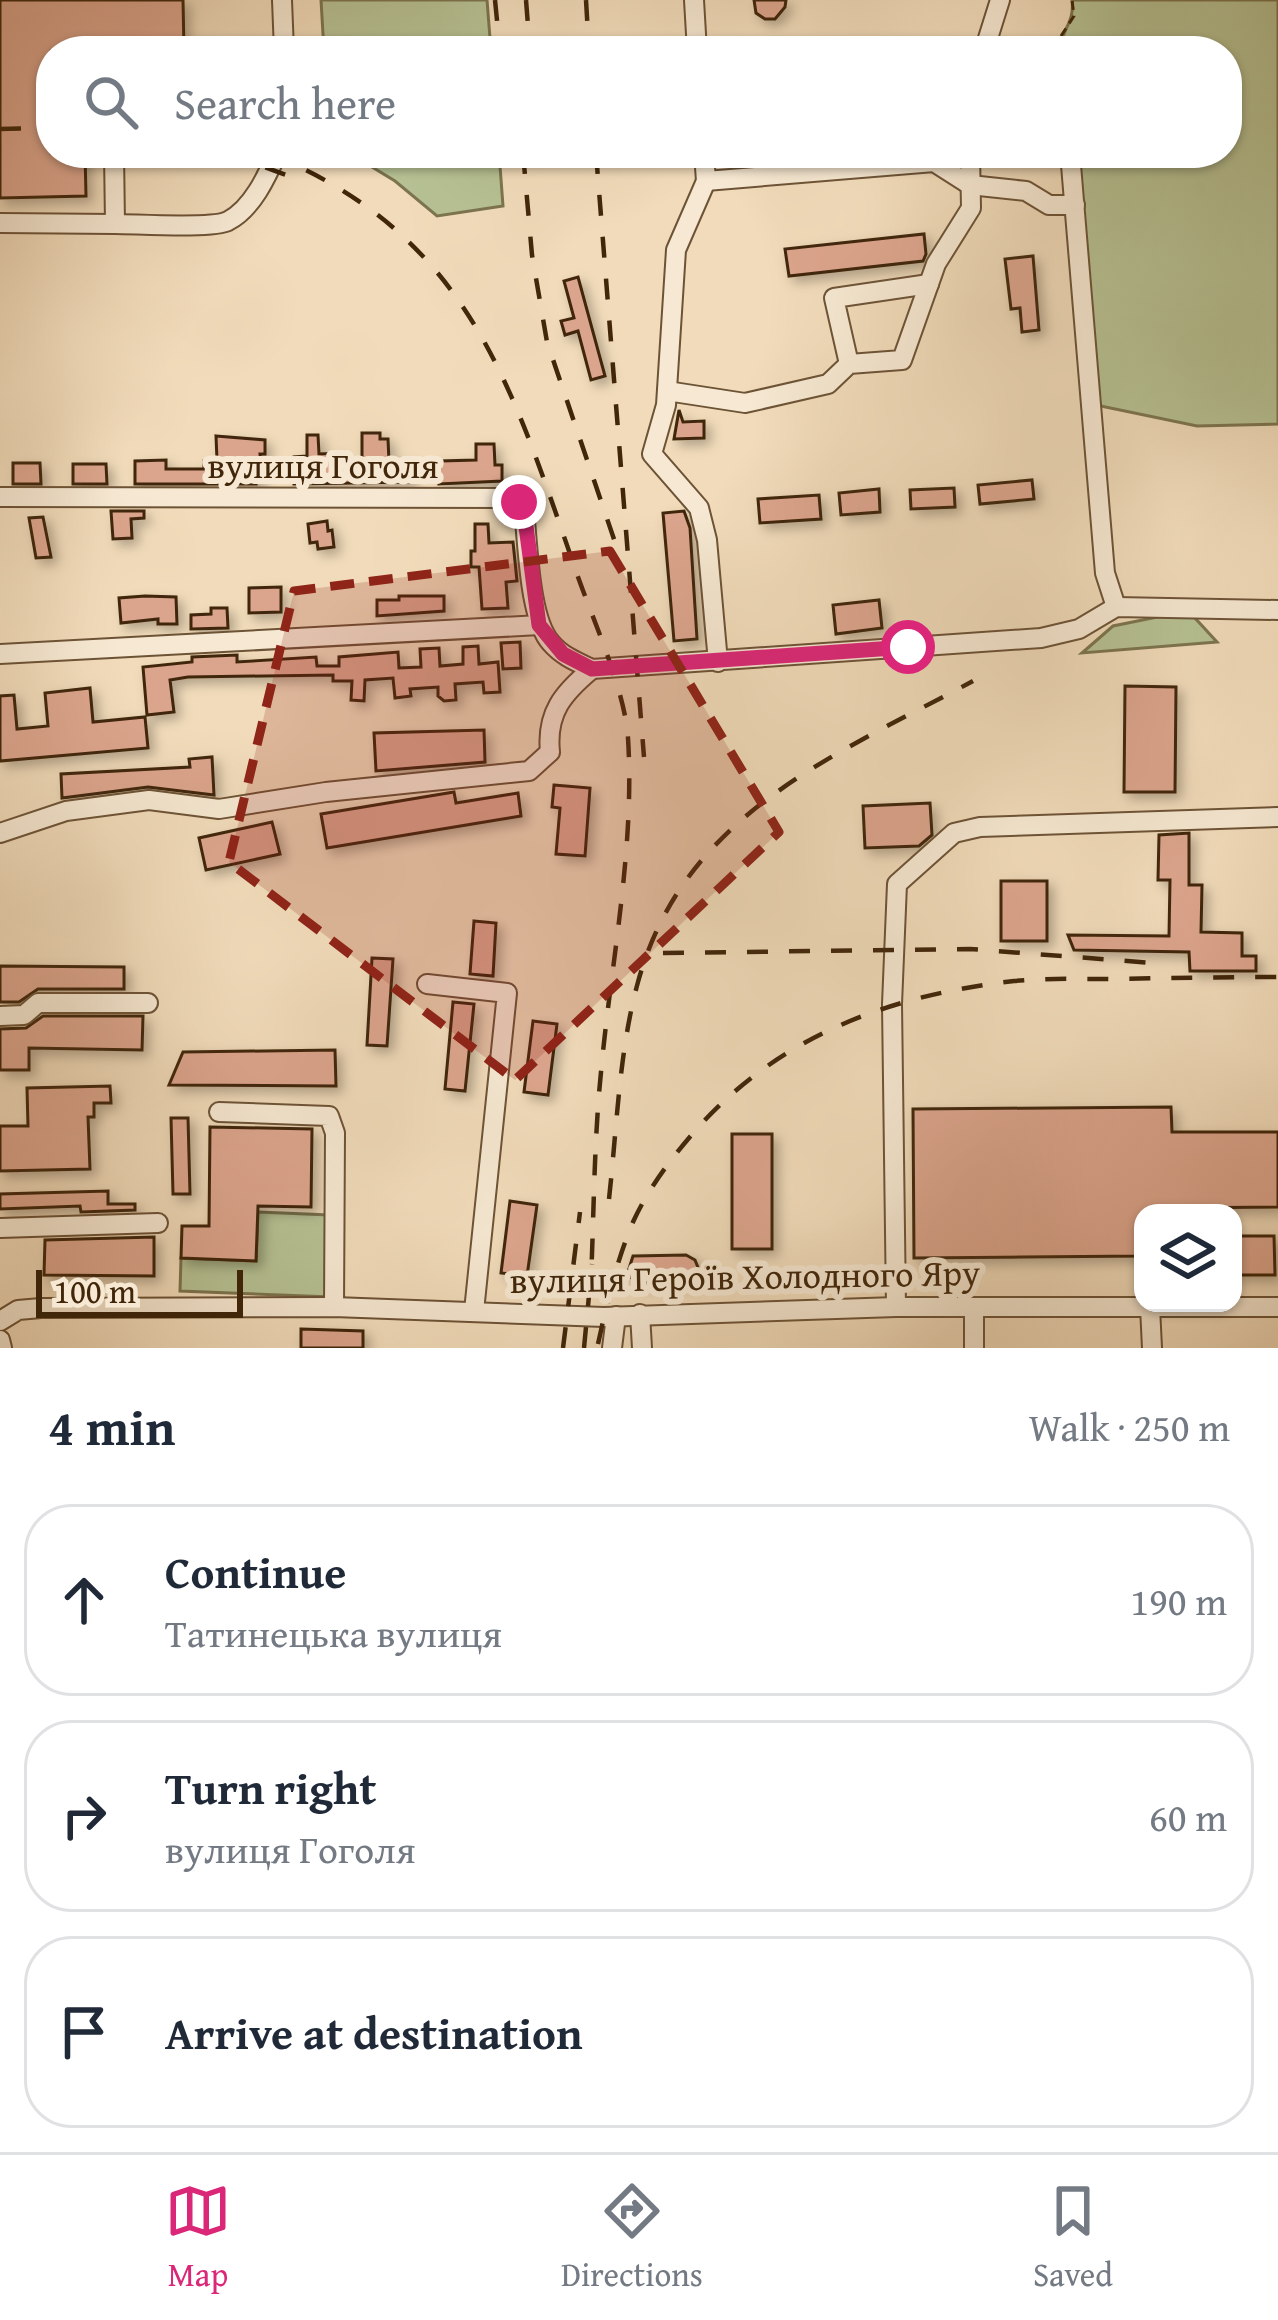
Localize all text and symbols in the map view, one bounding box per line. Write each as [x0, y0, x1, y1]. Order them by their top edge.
search box [36, 36, 1242, 168]
icon: search [78, 69, 144, 135]
text: Search here [174, 70, 396, 135]
street label: вулиця Гоголя [207, 438, 439, 491]
route end [492, 475, 546, 529]
route start [881, 620, 935, 674]
map controls [1134, 1204, 1242, 1312]
button: layers [1134, 1204, 1242, 1312]
street label: вулиця Героїв Холодного Яру [509, 1245, 981, 1306]
scale bar [36, 1264, 243, 1317]
text: 100 m [54, 1267, 136, 1315]
text: 4 min [48, 1389, 175, 1464]
text: Walk · 250 m [1029, 1398, 1230, 1455]
text: Continue [165, 1539, 346, 1604]
icon: ahead [51, 1567, 117, 1633]
text: 190 m [1130, 1572, 1227, 1629]
text: Татинецька вулиця [165, 1604, 502, 1661]
text: Turn right [165, 1755, 377, 1820]
icon: right [51, 1783, 117, 1849]
text: 60 m [1149, 1788, 1227, 1845]
text: вулиця Гоголя [165, 1820, 415, 1877]
icon: arrive [51, 1999, 117, 2065]
text: Arrive at destination [165, 2000, 583, 2065]
tab: Map [165, 2178, 231, 2298]
tab: Directions [561, 2178, 703, 2298]
tab: Saved [1033, 2178, 1113, 2298]

